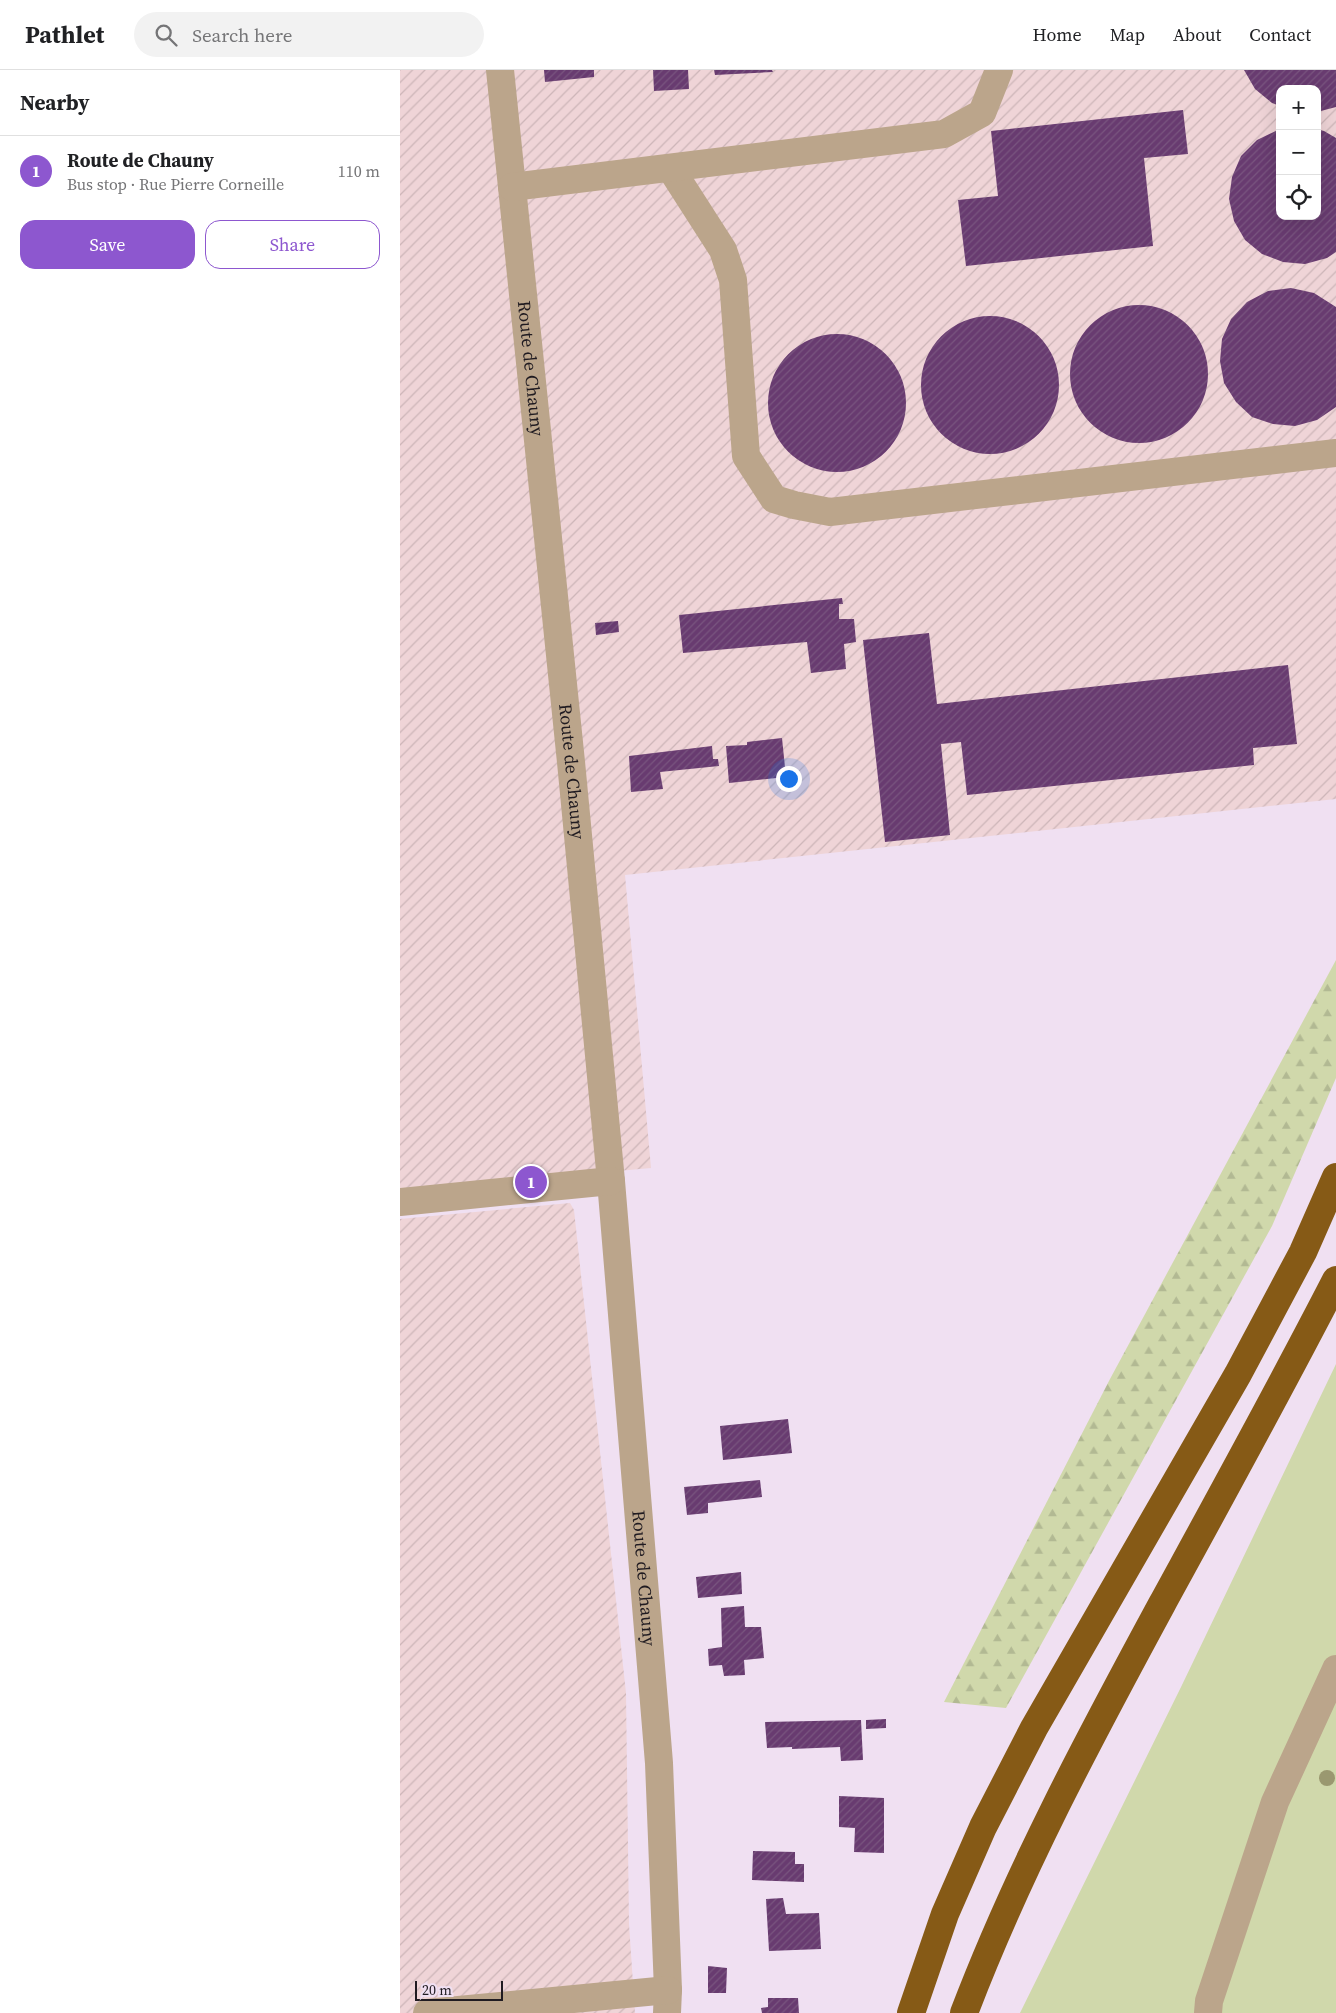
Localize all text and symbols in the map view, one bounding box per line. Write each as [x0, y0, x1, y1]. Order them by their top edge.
search box [134, 12, 484, 57]
text: Pathlet [25, 18, 104, 51]
icon: search [152, 21, 180, 49]
text: Search here [192, 22, 293, 48]
text: Home [1033, 22, 1082, 47]
text: Map [1110, 22, 1145, 47]
text: About [1173, 22, 1221, 47]
text: Contact [1249, 22, 1311, 47]
map controls [1276, 85, 1321, 220]
button: + [1276, 85, 1321, 130]
text: Nearby [20, 88, 90, 117]
button: − [1276, 130, 1321, 175]
text: Route de Chauny [67, 147, 214, 173]
text: 1 [32, 160, 40, 182]
text: 110 m [338, 160, 380, 182]
text: Bus stop · Rue Pierre Corneille [67, 173, 284, 195]
button: locate [1276, 175, 1321, 220]
button: Save [20, 220, 195, 269]
button: Share [205, 220, 380, 269]
street label: Route de Chauny [512, 299, 551, 438]
street label: Route de Chauny [553, 702, 591, 841]
your location [776, 766, 802, 792]
pin: 1 [515, 1163, 547, 1201]
street label: Route de Chauny [626, 1509, 662, 1648]
scale bar [415, 1978, 502, 2001]
text: 20 m [422, 1980, 452, 2000]

